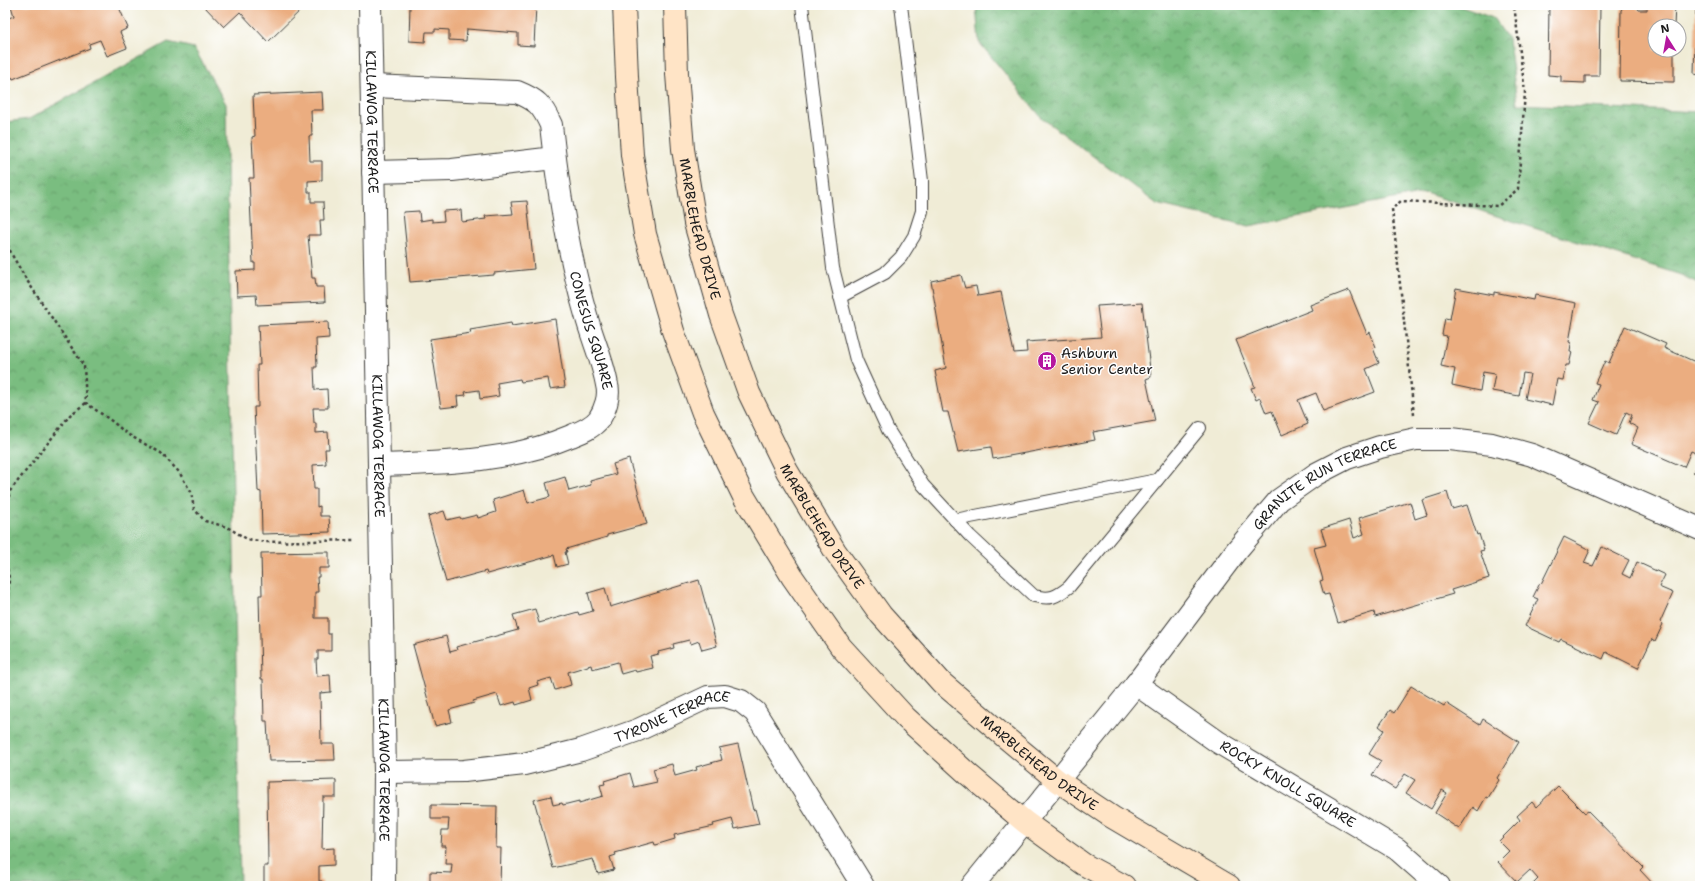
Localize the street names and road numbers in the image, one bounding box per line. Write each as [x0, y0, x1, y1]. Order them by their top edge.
street label: KILLAWOG TERRACE [362, 50, 383, 194]
street label: MARBLEHEAD DRIVE [676, 157, 725, 302]
street label: CONESUS SQUARE [566, 269, 617, 392]
street label: KILLAWOG TERRACE [368, 374, 389, 518]
street label: GRANITE RUN TERRACE [1249, 434, 1399, 534]
street label: MARBLEHEAD DRIVE [776, 461, 869, 593]
street label: TYRONE TERRACE [612, 686, 733, 747]
street label: KILLAWOG TERRACE [375, 698, 394, 842]
street label: MARBLEHEAD DRIVE [977, 711, 1102, 815]
street label: ROCKY KNOLL SQUARE [1217, 736, 1360, 832]

